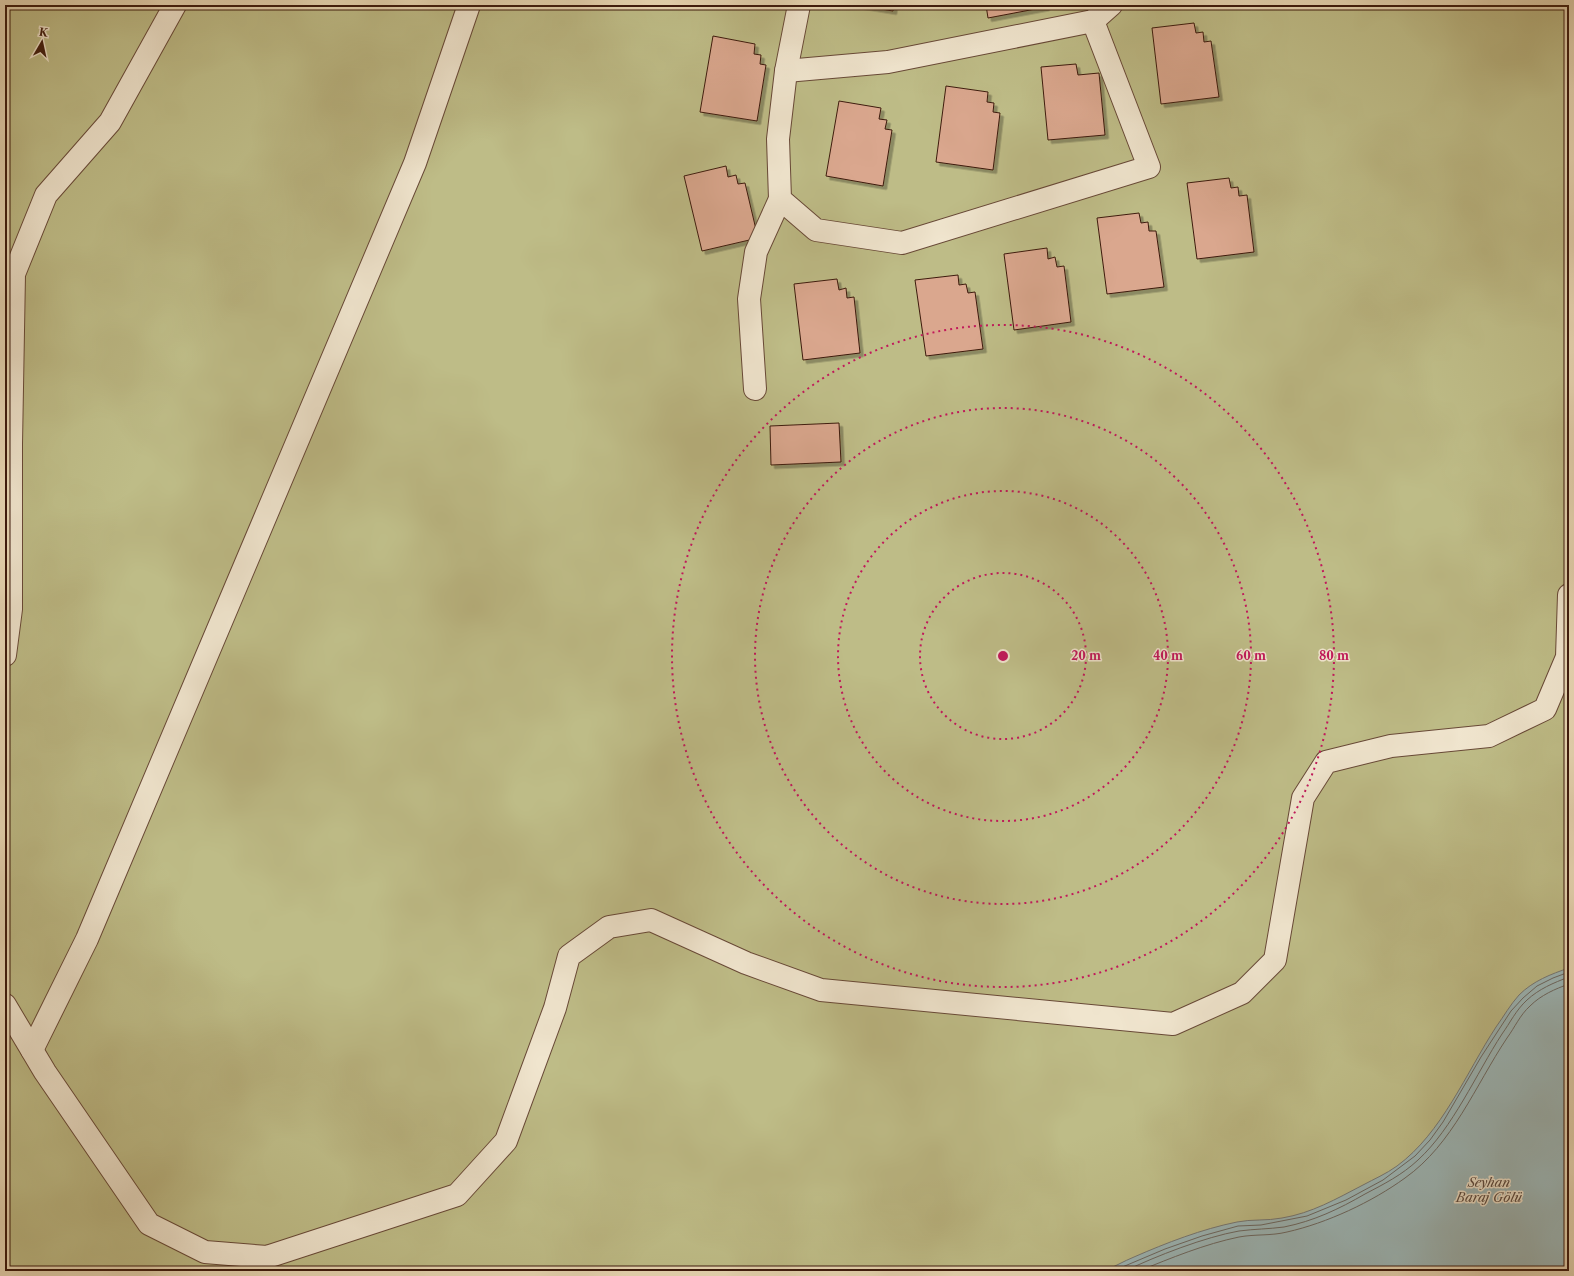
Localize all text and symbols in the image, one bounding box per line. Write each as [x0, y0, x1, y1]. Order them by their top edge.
north arrow [22, 22, 62, 62]
text: K [38, 25, 50, 40]
text: 20 m [1071, 648, 1101, 663]
text: 40 m [1153, 648, 1183, 663]
text: 60 m [1236, 648, 1266, 663]
text: 80 m [1319, 648, 1349, 663]
centre of rings [996, 649, 1010, 663]
water label: Seyhan Baraj Gölü [1455, 1174, 1522, 1205]

